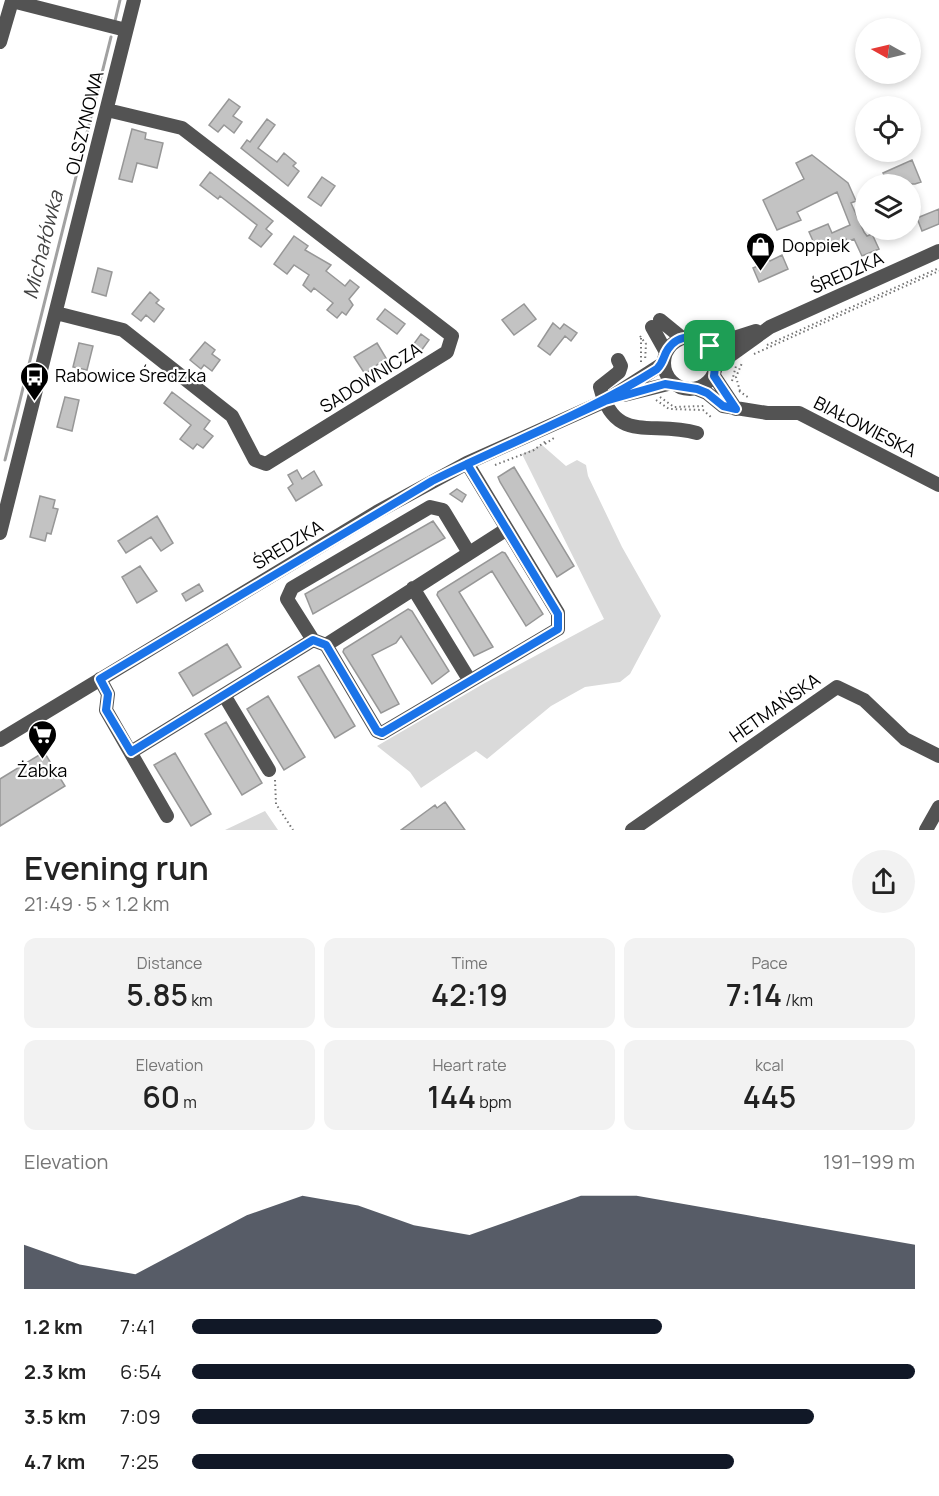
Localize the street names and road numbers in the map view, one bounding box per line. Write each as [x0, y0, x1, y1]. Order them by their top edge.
street label: OLSZYNOWA [60, 68, 109, 177]
street label: ŚREDZKA [806, 245, 888, 299]
street label: SADOWNICZA [315, 336, 426, 418]
street label: BIAŁOWIESKA [810, 390, 921, 463]
street label: ŚREDZKA [248, 514, 328, 574]
street label: HETMAŃSKA [724, 667, 825, 747]

